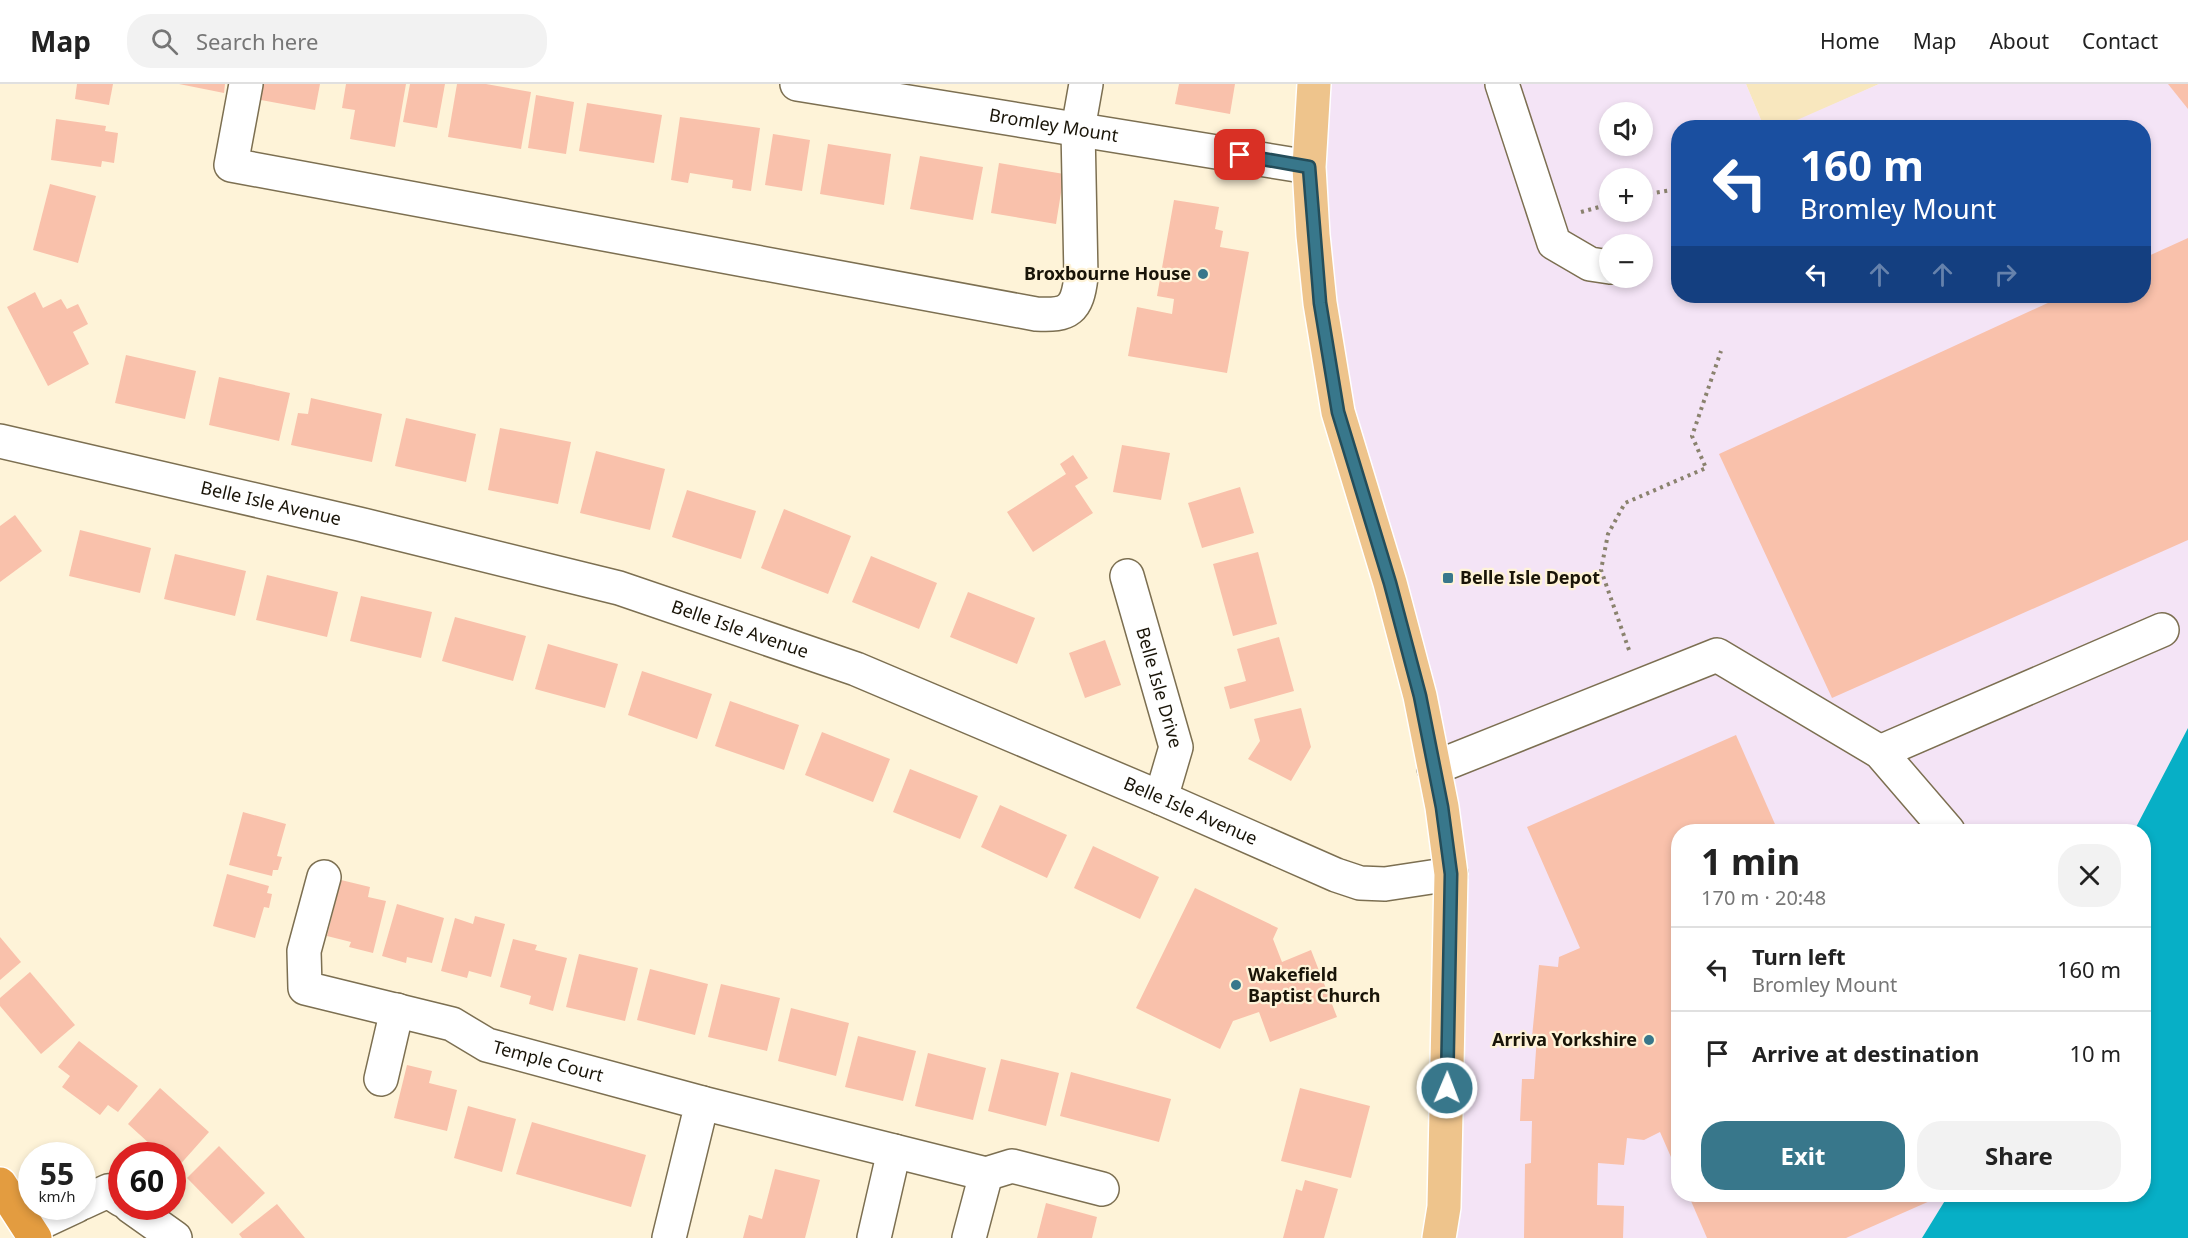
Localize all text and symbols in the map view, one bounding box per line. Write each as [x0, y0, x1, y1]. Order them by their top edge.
search box [127, 14, 547, 68]
text: Map [30, 22, 91, 60]
icon: search [148, 25, 181, 58]
text: Search here [196, 26, 318, 56]
text: Home [1820, 27, 1880, 55]
text: Map [1913, 27, 1956, 55]
text: About [1989, 27, 2049, 55]
text: Contact [2082, 27, 2158, 55]
street label: Bromley Mount [987, 102, 1121, 147]
map controls [1599, 102, 1653, 288]
button: sound [1599, 102, 1653, 156]
pin [1214, 129, 1265, 180]
text: 160 m [1800, 136, 1924, 193]
icon: arrive [1223, 138, 1256, 171]
icon: left [1701, 144, 1779, 222]
button: + [1599, 168, 1653, 222]
text: Bromley Mount [1800, 190, 1996, 227]
button: − [1599, 234, 1653, 288]
icon: left [1800, 258, 1833, 291]
icon: ahead [1863, 258, 1896, 291]
icon: ahead [1926, 258, 1959, 291]
icon: right [1989, 258, 2022, 291]
place label: Broxbourne House [1024, 261, 1191, 285]
marker: Broxbourne House [1196, 267, 1210, 281]
street label: Belle Isle Avenue [198, 475, 344, 530]
place label: Belle Isle Depot [1460, 565, 1600, 589]
marker: Belle Isle Depot [1441, 571, 1455, 585]
street label: Belle Isle Avenue [668, 594, 812, 663]
street label: Belle Isle Drive [1131, 624, 1189, 751]
street label: Belle Isle Avenue [1120, 771, 1261, 850]
text: 1 min [1701, 837, 1800, 886]
button: close [2058, 844, 2121, 907]
text: 170 m · 20:48 [1701, 884, 1826, 911]
text: Turn left [1752, 941, 1846, 971]
icon: left [1701, 953, 1734, 986]
text: 160 m [2057, 954, 2121, 984]
place label: Wakefield Baptist Church [1248, 962, 1380, 1007]
text: Bromley Mount [1752, 971, 1897, 998]
marker: Wakefield Baptist Church [1229, 978, 1243, 992]
place label: Arriva Yorkshire [1492, 1027, 1637, 1051]
marker: Arriva Yorkshire [1642, 1033, 1656, 1047]
street label: Temple Court [490, 1034, 607, 1087]
icon: arrive [1701, 1037, 1734, 1070]
text: Arrive at destination [1752, 1038, 1979, 1068]
text: 10 m [2070, 1038, 2121, 1068]
position arrow [1415, 1056, 1479, 1120]
button: Exit [1701, 1121, 1905, 1190]
button: Share [1917, 1121, 2121, 1190]
speed limit sign: 60 [108, 1142, 186, 1220]
text: 55 [40, 1153, 74, 1194]
text: km/h [39, 1186, 75, 1206]

